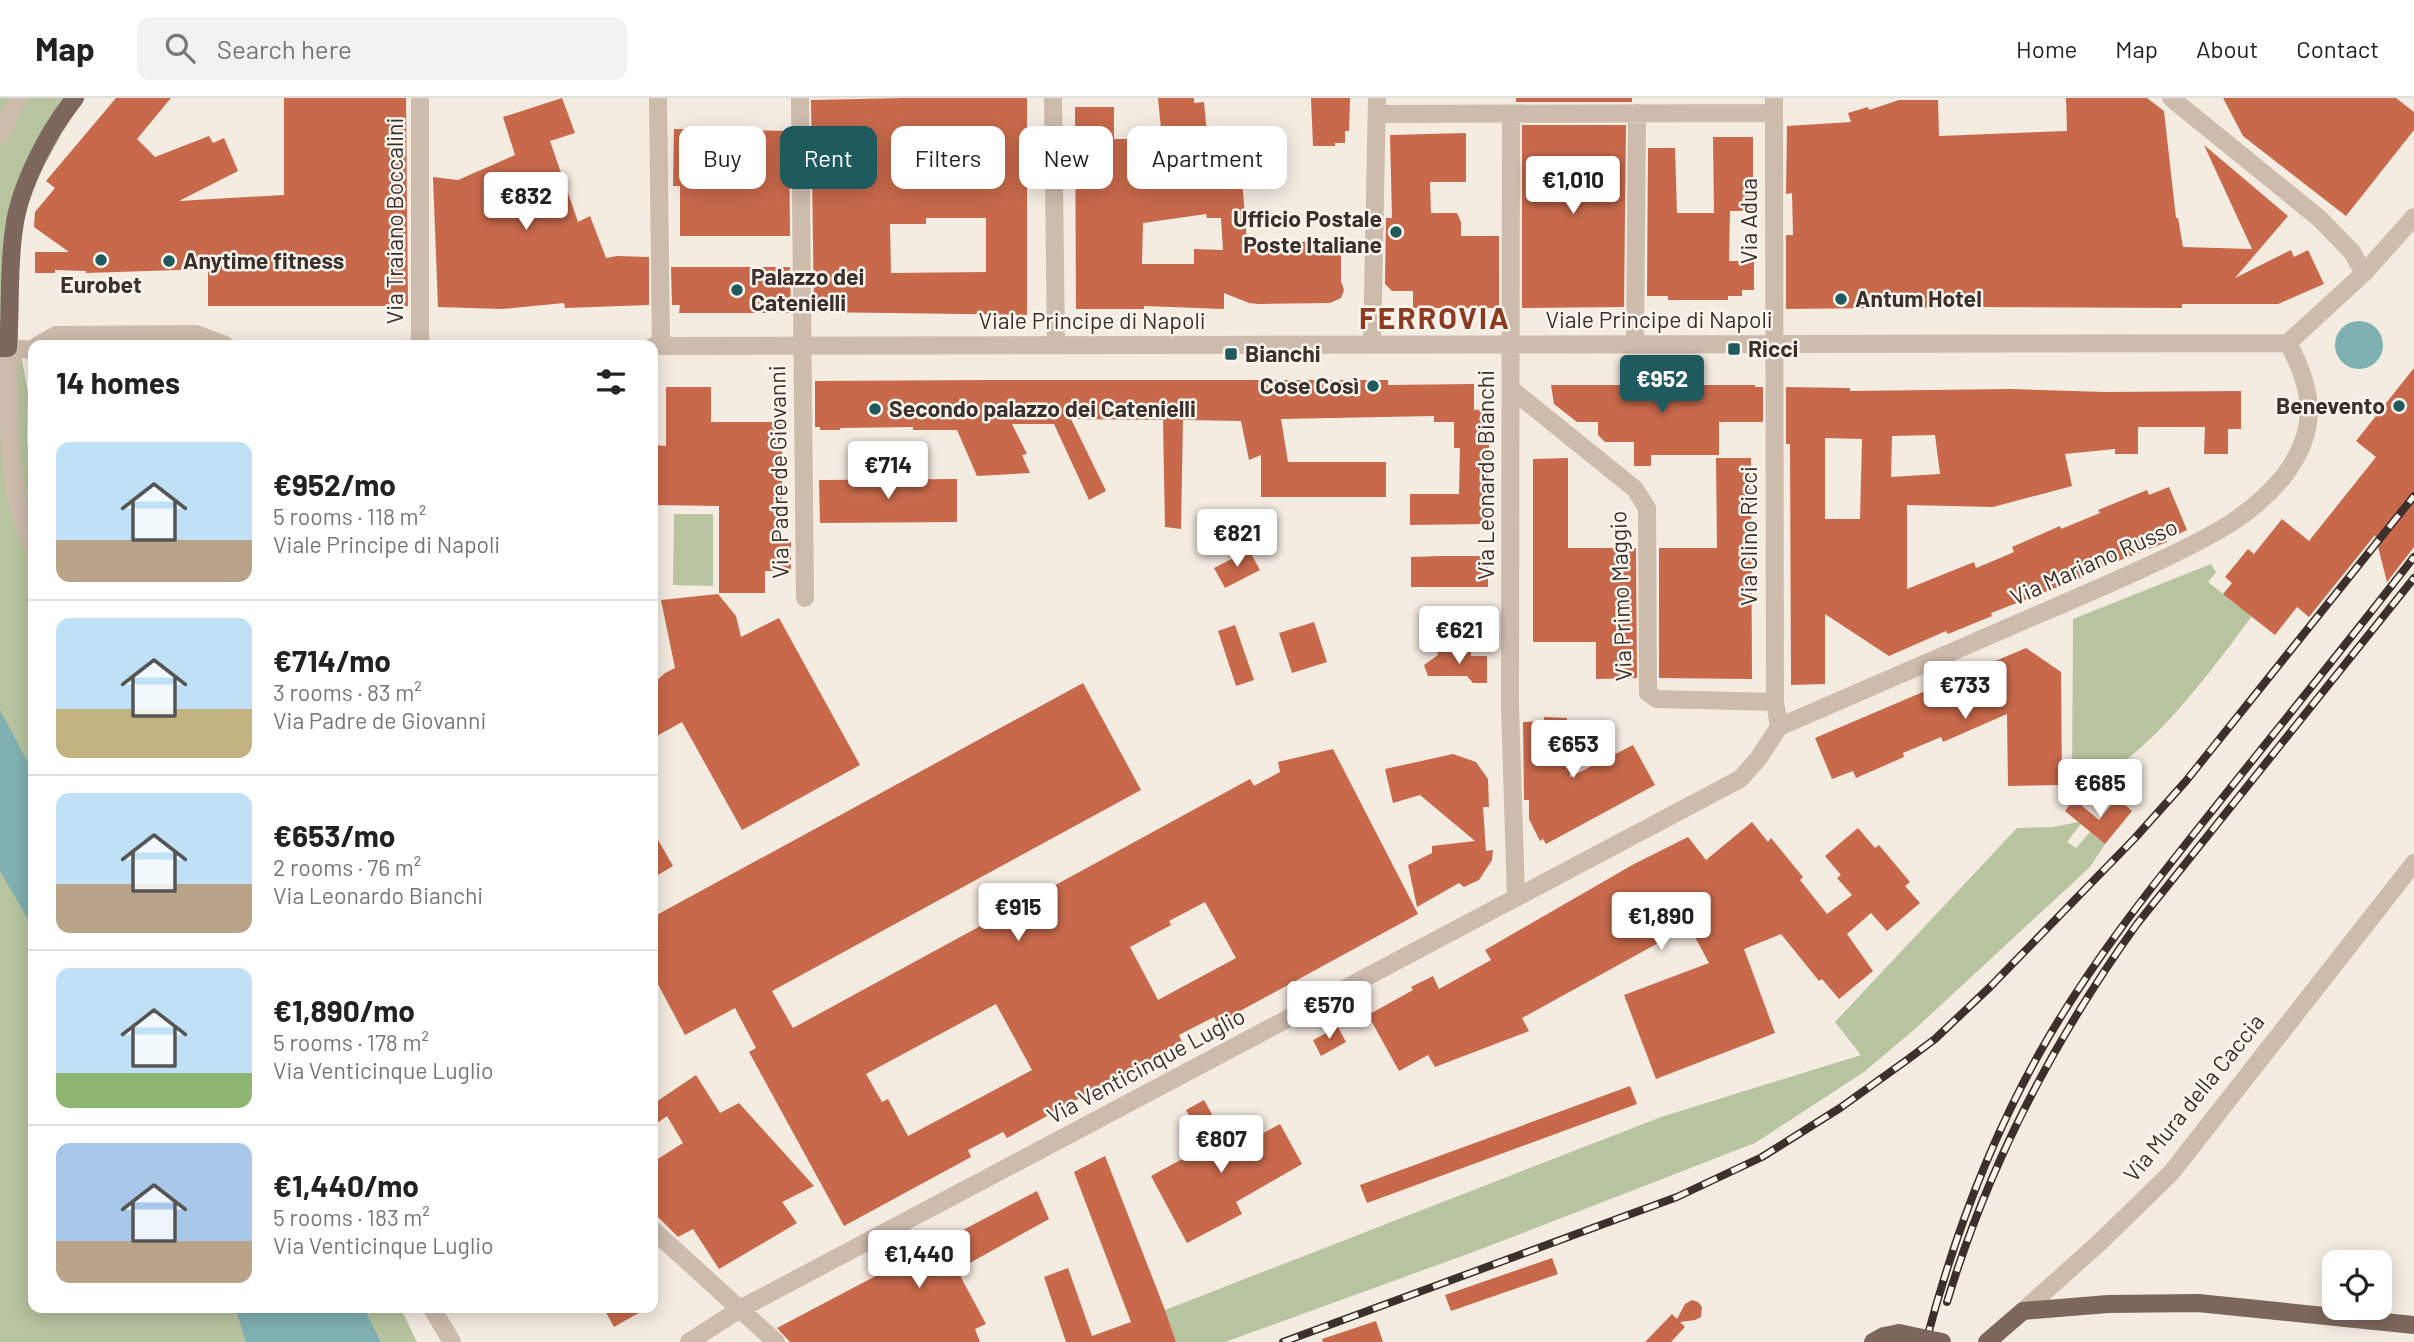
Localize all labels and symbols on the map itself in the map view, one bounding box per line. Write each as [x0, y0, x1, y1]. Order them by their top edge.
street label: Via Traiano Boccalini [380, 118, 408, 324]
pin: €1,010 [1516, 156, 1630, 216]
pin: €832 [485, 172, 567, 232]
street label: Via Adua [1734, 178, 1762, 264]
place label: Ufficio Postale Poste Italiane [1233, 204, 1382, 258]
marker: Ufficio Postale Poste Italiane [1388, 224, 1404, 240]
place label: Anytime fitness [183, 246, 344, 274]
marker: Eurobet [93, 252, 109, 268]
marker: Anytime fitness [161, 253, 177, 269]
place label: Palazzo dei Catenielli [751, 262, 864, 316]
place label: Eurobet [60, 270, 142, 298]
marker: Palazzo dei Catenielli [729, 282, 745, 298]
place label: Antum Hotel [1855, 284, 1982, 312]
marker: Antum Hotel [1833, 291, 1849, 307]
district label: FERROVIA [1359, 299, 1511, 335]
street label: Viale Principe di Napoli [1545, 305, 1773, 333]
street label: Viale Principe di Napoli [978, 306, 1206, 334]
place label: Ricci [1748, 334, 1798, 362]
place label: Bianchi [1245, 339, 1321, 367]
marker: Ricci [1726, 341, 1742, 357]
marker: Bianchi [1223, 346, 1239, 362]
pin: €952 [1621, 356, 1703, 415]
street label: Via Padre de Giovanni [762, 365, 794, 579]
street label: Via Leonardo Bianchi [1471, 370, 1499, 580]
place label: Cose Così [1260, 371, 1359, 399]
marker: Cose Così [1365, 378, 1381, 394]
place label: Benevento [2276, 391, 2385, 419]
place label: Secondo palazzo dei Catenielli [889, 394, 1196, 422]
marker: Benevento [2391, 398, 2407, 414]
marker: Secondo palazzo dei Catenielli [867, 401, 883, 417]
pin: €714 [847, 442, 929, 501]
street label: Via Clino Ricci [1734, 466, 1762, 606]
pin: €821 [1196, 510, 1278, 569]
street label: Via Primo Maggio [1603, 510, 1637, 682]
street label: Via Mariano Russo [2006, 512, 2182, 610]
pin: €621 [1418, 606, 1500, 666]
pin: €733 [1924, 662, 2006, 721]
pin: €653 [1532, 720, 1614, 780]
pin: €685 [2059, 760, 2141, 819]
pin: €915 [977, 884, 1059, 943]
pin: €1,890 [1604, 892, 1718, 952]
pin: €570 [1288, 982, 1370, 1041]
street label: Via Venticinque Luglio [1042, 1001, 1249, 1129]
street label: Via Mura della Caccia [2117, 1008, 2270, 1187]
pin: €807 [1180, 1116, 1262, 1175]
pin: €1,440 [862, 1230, 976, 1290]

